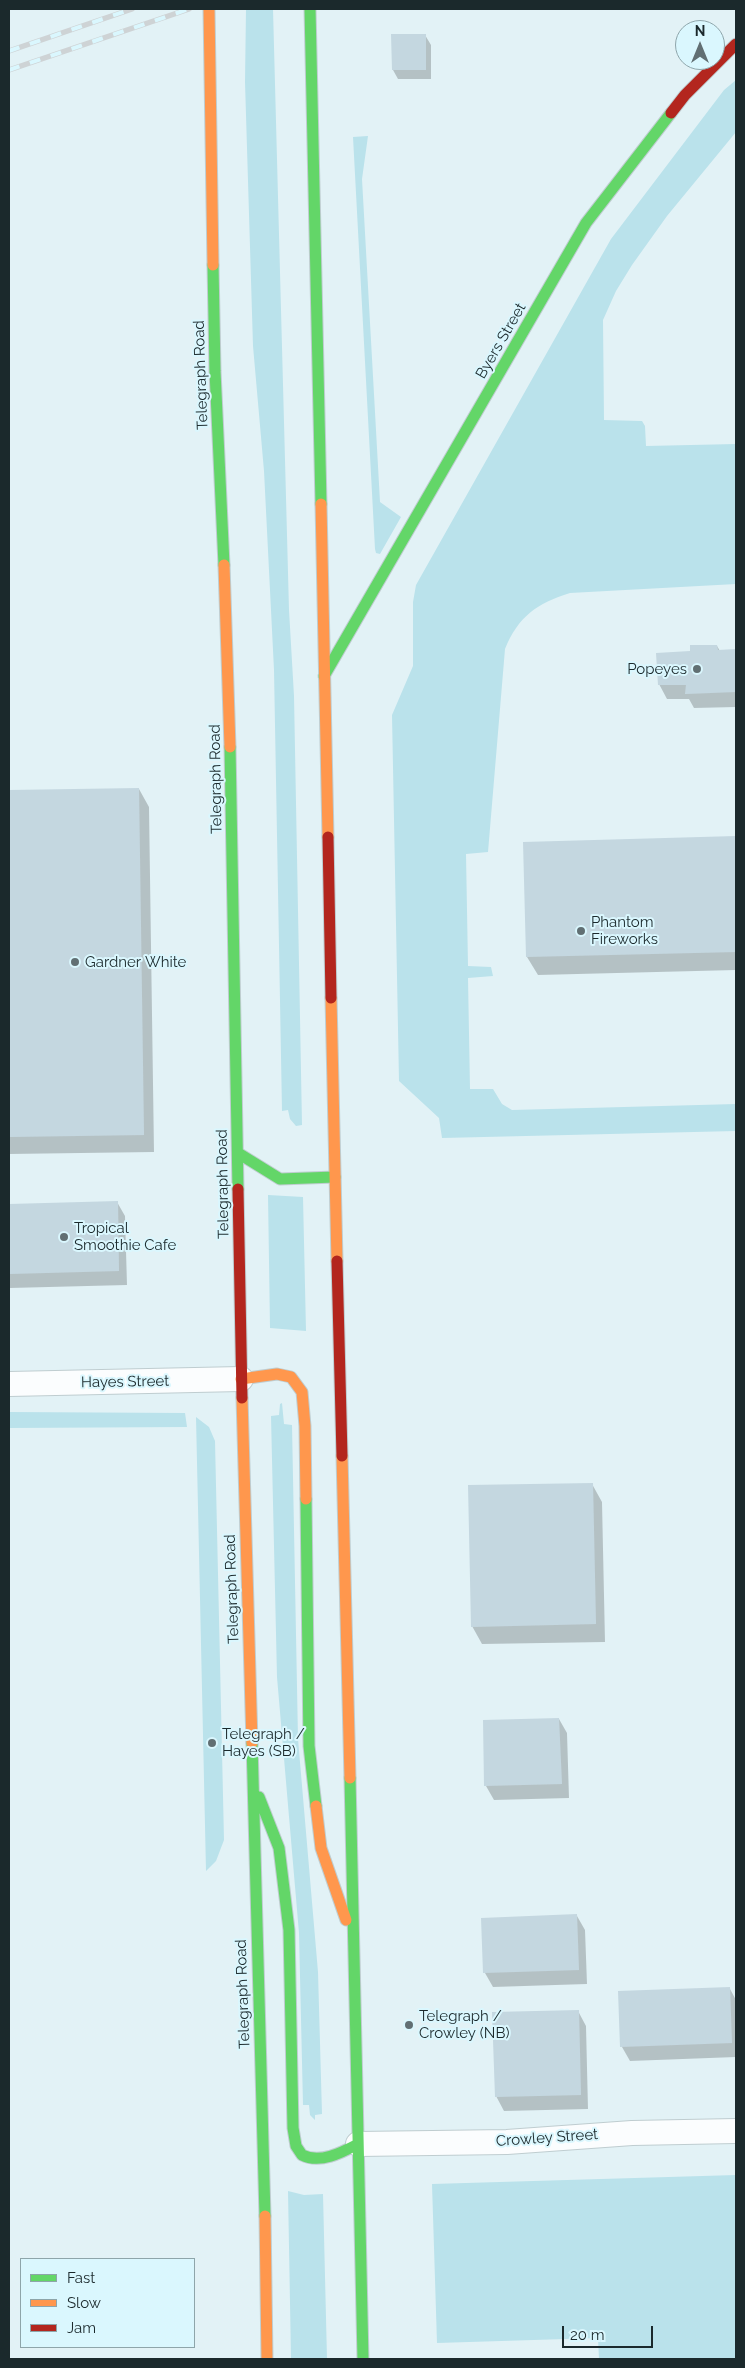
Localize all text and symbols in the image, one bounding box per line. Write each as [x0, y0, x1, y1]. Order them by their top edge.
north arrow [675, 20, 725, 70]
text: N [695, 23, 705, 39]
street label: Byers Street [472, 300, 530, 382]
street label: Telegraph Road [190, 320, 212, 430]
place label: Popeyes [627, 660, 687, 678]
marker: Popeyes [691, 663, 703, 675]
street label: Telegraph Road [206, 724, 226, 834]
place label: Phantom Fireworks [591, 913, 658, 948]
marker: Phantom Fireworks [575, 925, 587, 937]
place label: Gardner White [85, 953, 186, 971]
marker: Gardner White [69, 956, 81, 968]
street label: Telegraph Road [213, 1129, 233, 1239]
place label: Tropical Smoothie Cafe [74, 1219, 176, 1254]
marker: Tropical Smoothie Cafe [58, 1231, 70, 1243]
street label: Hayes Street [81, 1372, 169, 1392]
street label: Telegraph Road [221, 1534, 243, 1644]
place label: Telegraph / Hayes (SB) [222, 1725, 305, 1760]
marker: Telegraph / Hayes (SB) [206, 1737, 218, 1749]
street label: Telegraph Road [232, 1939, 254, 2049]
place label: Telegraph / Crowley (NB) [419, 2007, 509, 2042]
marker: Telegraph / Crowley (NB) [403, 2019, 415, 2031]
street label: Crowley Street [495, 2125, 599, 2151]
legend [20, 2258, 195, 2348]
text: Fast [67, 2269, 95, 2287]
text: Slow [67, 2294, 101, 2312]
scale bar [565, 2316, 656, 2348]
text: Jam [67, 2319, 96, 2337]
text: 20 m [570, 2326, 605, 2344]

